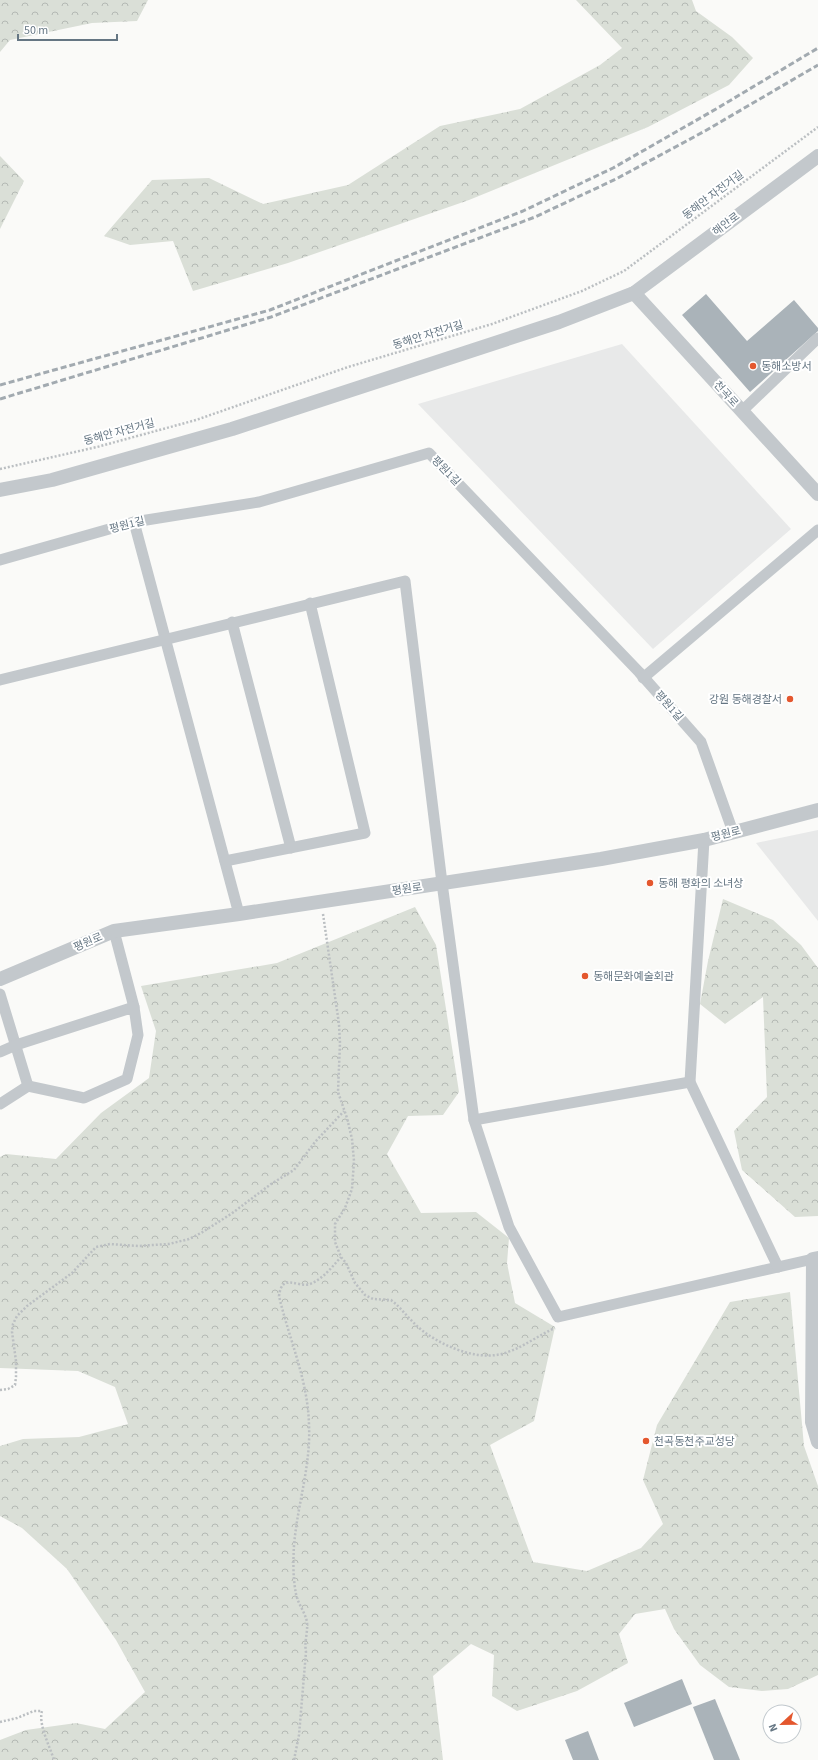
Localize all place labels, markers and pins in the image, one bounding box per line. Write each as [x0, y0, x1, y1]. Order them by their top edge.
place label: 동해소방서 [761, 359, 812, 374]
marker: 동해소방서 [748, 361, 758, 371]
place label: 강원 동해경찰서 [709, 692, 782, 707]
marker: 강원 동해경찰서 [785, 694, 795, 704]
place label: 동해 평화의 소녀상 [658, 876, 743, 891]
marker: 동해 평화의 소녀상 [645, 878, 655, 888]
place label: 동해문화예술회관 [593, 969, 674, 984]
marker: 동해문화예술회관 [580, 971, 590, 981]
place label: 천곡동천주교성당 [654, 1434, 735, 1449]
marker: 천곡동천주교성당 [641, 1436, 651, 1446]

